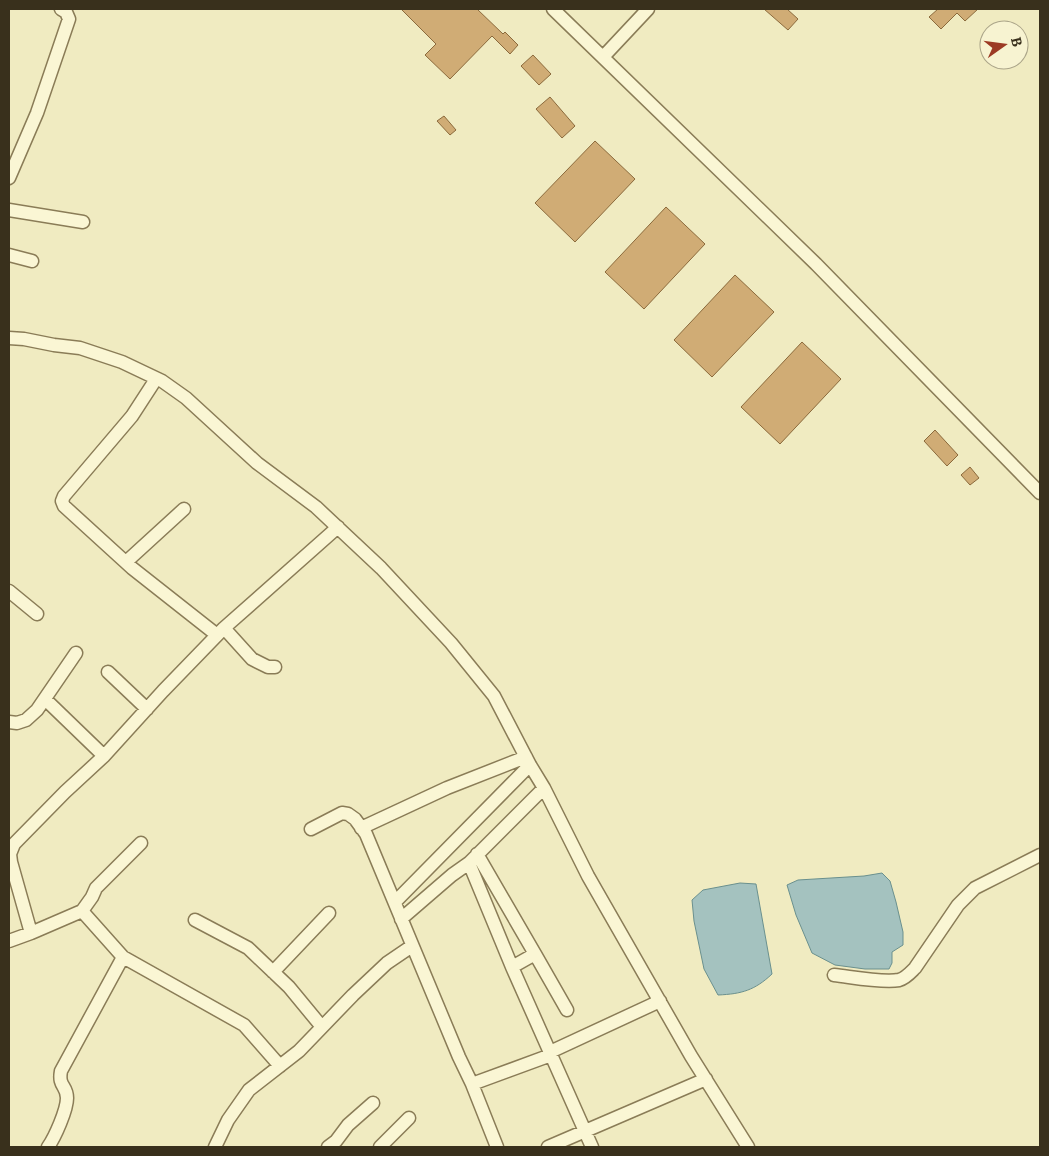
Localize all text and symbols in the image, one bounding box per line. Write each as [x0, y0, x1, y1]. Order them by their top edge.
north arrow [979, 20, 1029, 70]
text: B [1007, 35, 1026, 49]

